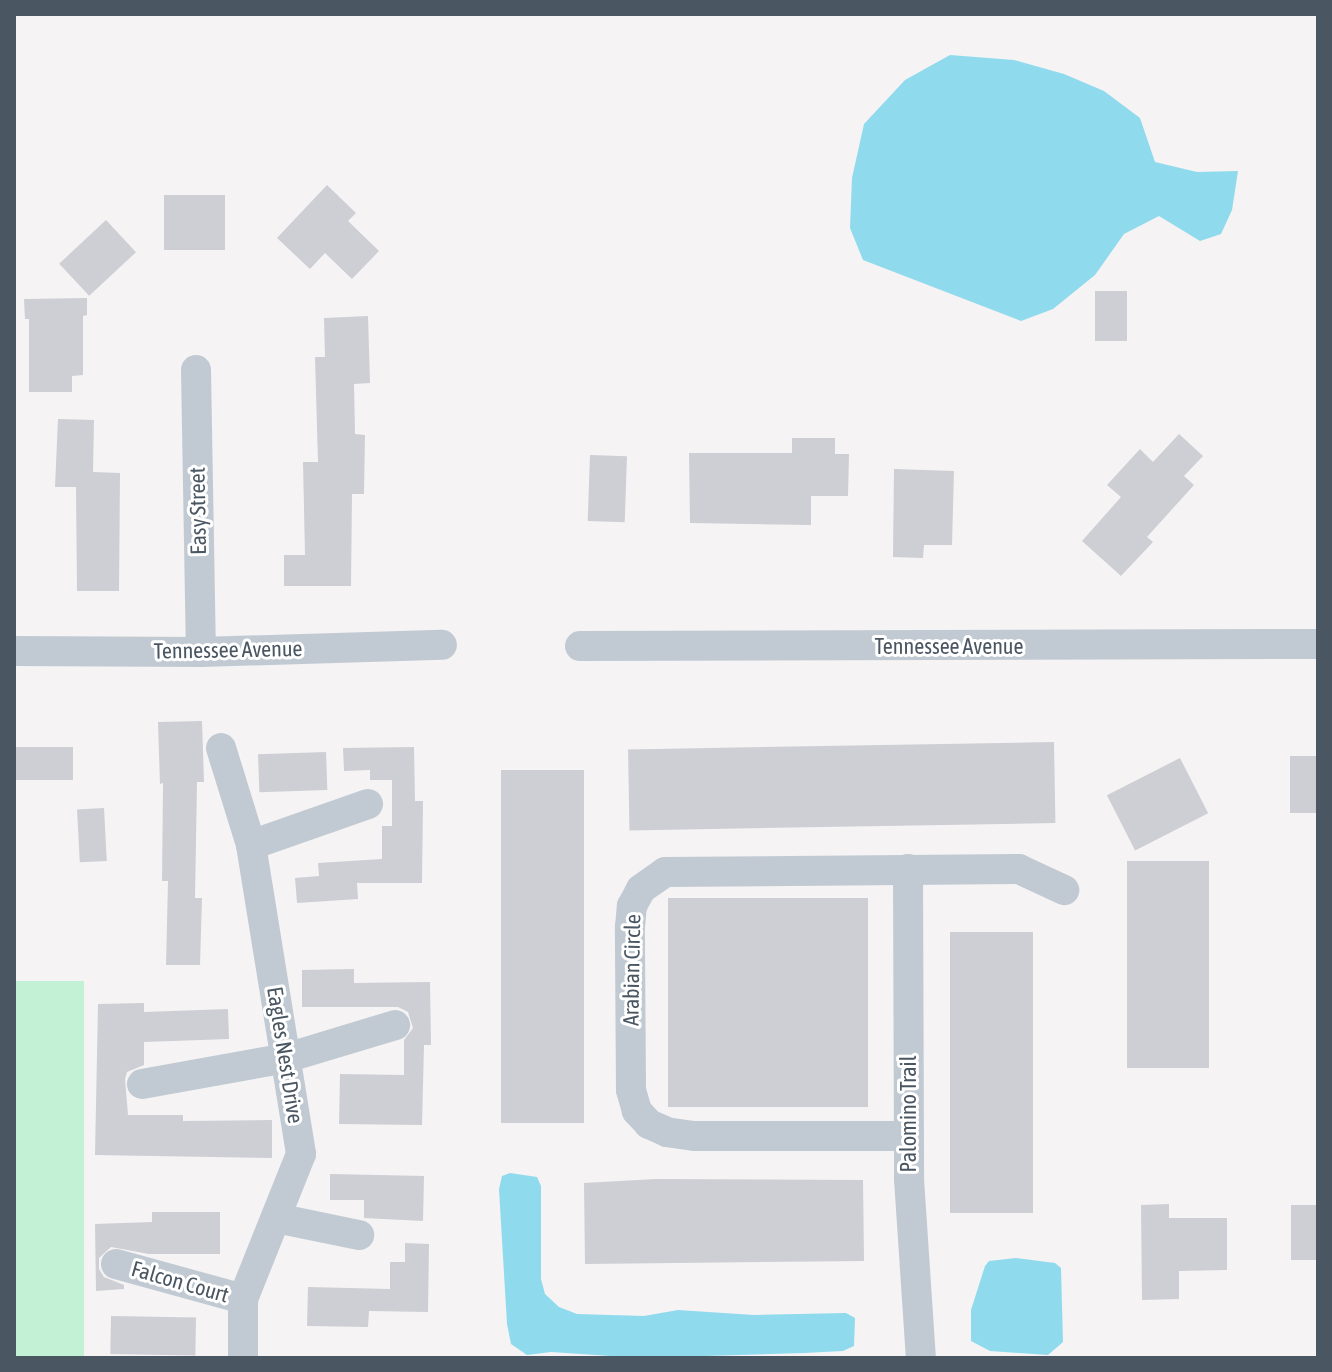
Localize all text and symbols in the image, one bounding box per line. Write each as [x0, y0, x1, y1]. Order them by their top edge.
street label: Easy Street [184, 467, 212, 555]
street label: Tennessee Avenue [875, 634, 1023, 660]
street label: Tennessee Avenue [153, 636, 303, 664]
street label: Arabian Circle [618, 914, 646, 1026]
street label: Eagles Nest Drive [261, 985, 309, 1125]
street label: Palomino Trail [896, 1056, 922, 1172]
street label: Falcon Court [128, 1256, 232, 1308]

